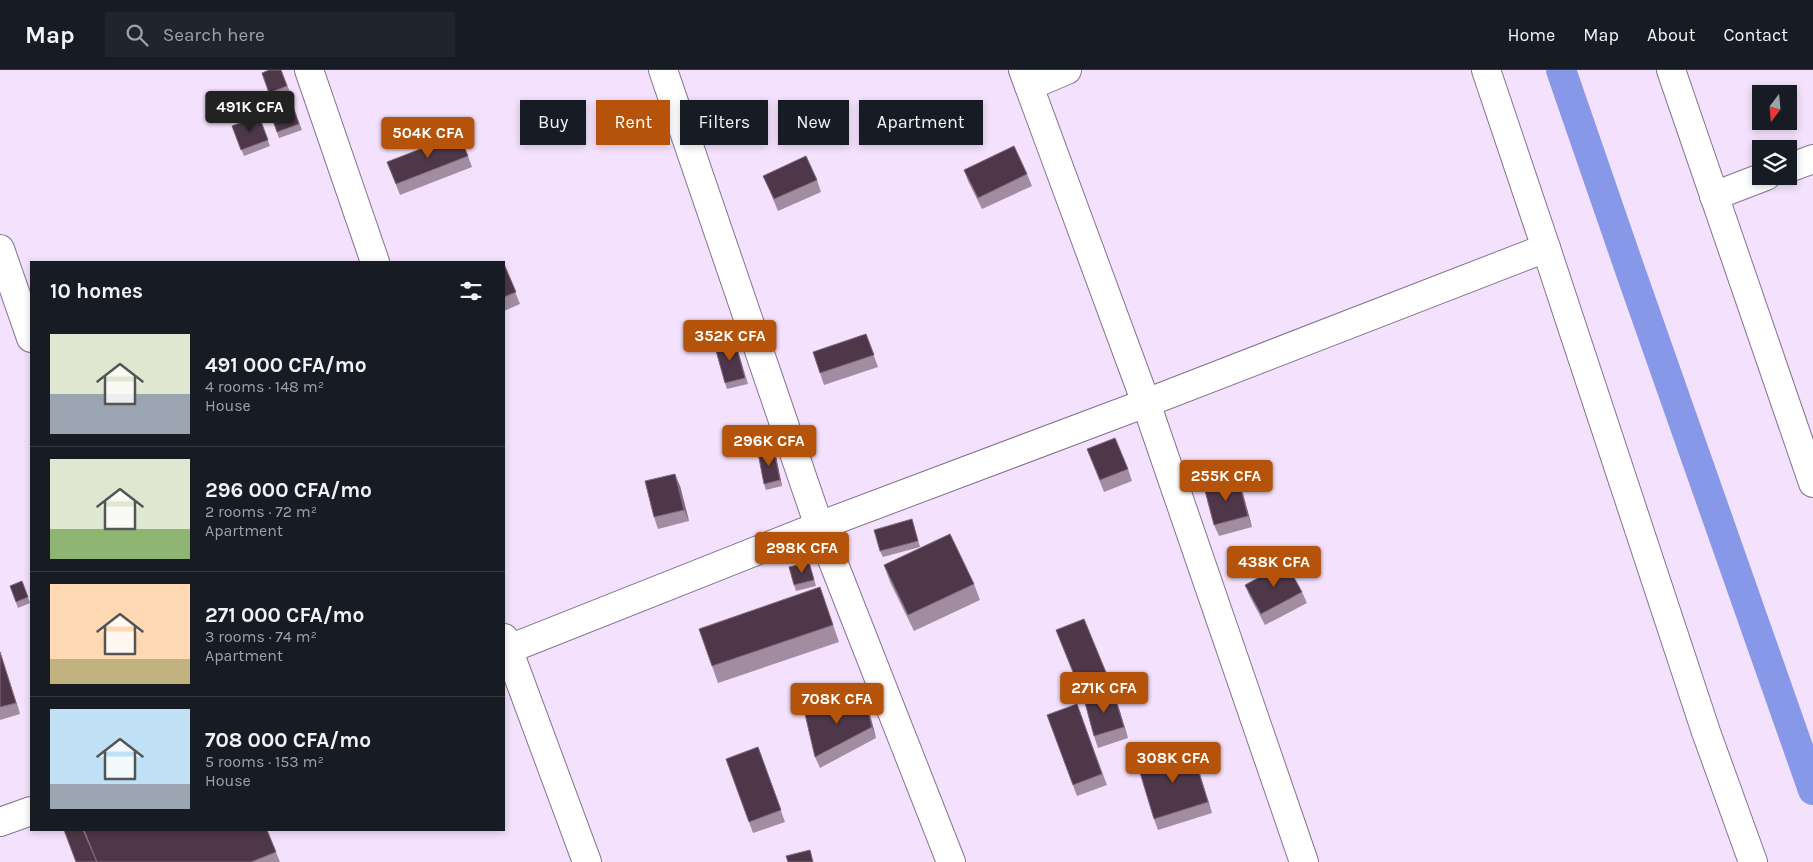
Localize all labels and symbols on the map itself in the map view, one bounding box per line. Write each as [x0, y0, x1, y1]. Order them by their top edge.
north arrow [1752, 85, 1798, 130]
pin: 491K CFA [198, 90, 302, 133]
pin: 504K CFA [376, 116, 480, 159]
pin: 352K CFA [678, 320, 782, 362]
pin: 296K CFA [717, 424, 821, 467]
pin: 255K CFA [1174, 460, 1278, 502]
pin: 298K CFA [750, 532, 854, 574]
pin: 438K CFA [1222, 546, 1326, 588]
pin: 271K CFA [1052, 672, 1156, 714]
pin: 708K CFA [785, 682, 889, 725]
pin: 308K CFA [1121, 742, 1225, 784]

